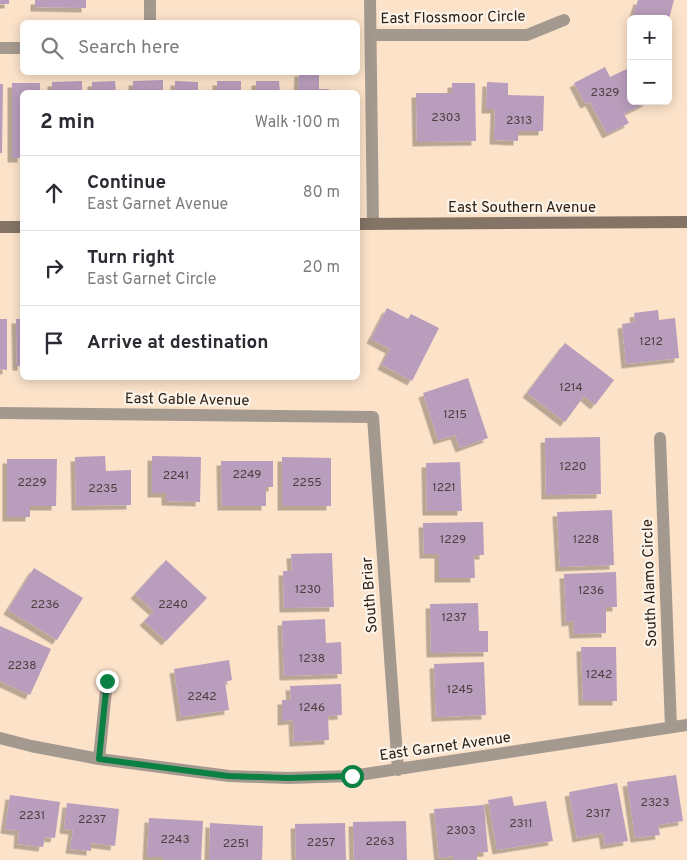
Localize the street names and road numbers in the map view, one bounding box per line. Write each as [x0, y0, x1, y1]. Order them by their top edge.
street label: East Flossmoor Circle [380, 8, 526, 29]
street label: East Southern Avenue [448, 199, 596, 218]
street label: East Gable Avenue [125, 390, 249, 411]
street label: South Alamo Circle [639, 519, 662, 647]
street label: South Briar [358, 556, 383, 634]
street label: East Garnet Avenue [378, 729, 512, 766]

